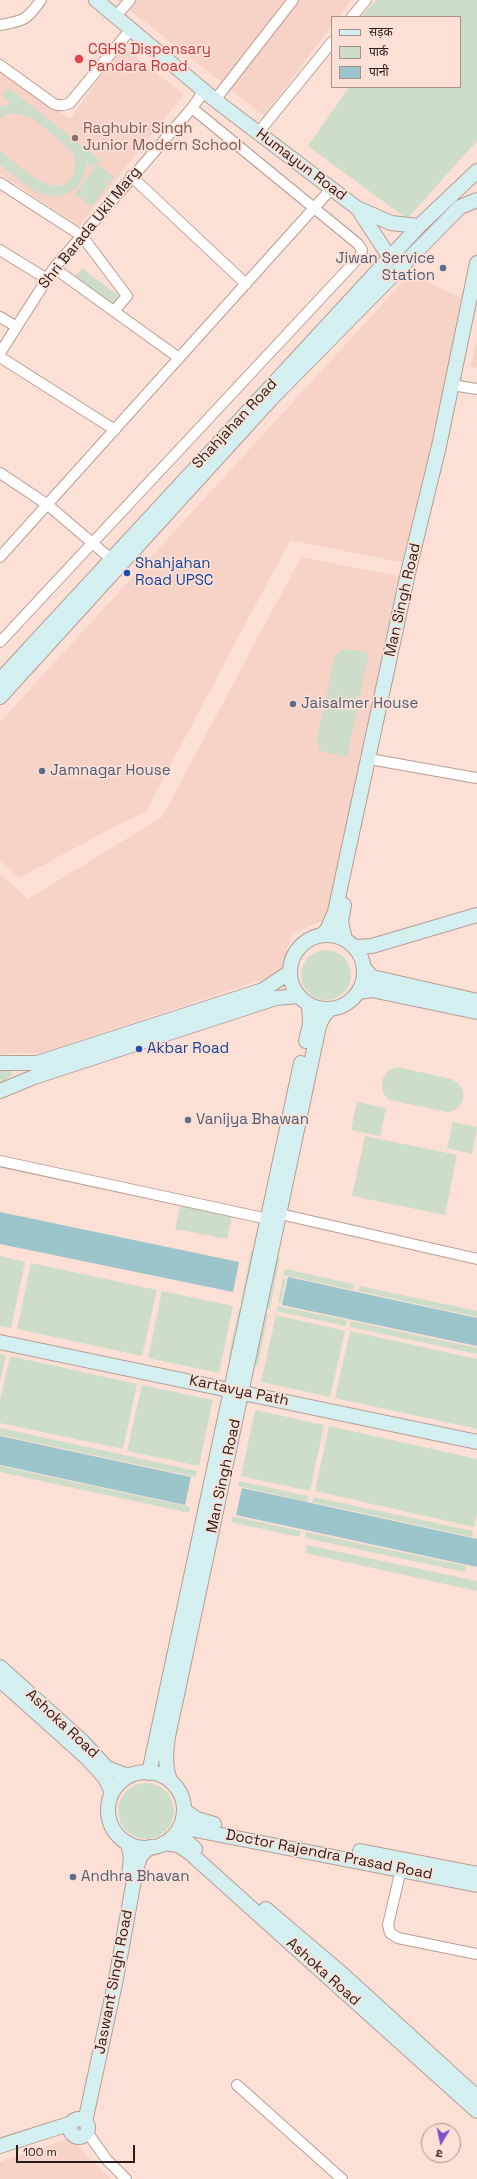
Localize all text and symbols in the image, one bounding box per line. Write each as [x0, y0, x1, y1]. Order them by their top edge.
legend [331, 16, 461, 88]
text: सड़क [369, 24, 393, 40]
place label: CGHS Dispensary Pandara Road [88, 41, 211, 76]
text: पार्क [369, 44, 388, 60]
marker: CGHS Dispensary Pandara Road [73, 53, 85, 65]
text: पानी [369, 64, 389, 80]
place label: Raghubir Singh Junior Modern School [83, 120, 241, 155]
street label: Humayun Road [252, 125, 350, 205]
marker: Raghubir Singh Junior Modern School [70, 133, 80, 143]
street label: Shri Barada Ukil Marg [35, 163, 145, 293]
place label: Jiwan Service Station [336, 250, 435, 285]
marker: Jiwan Service Station [438, 263, 448, 273]
street label: Shahjahan Road [189, 375, 281, 473]
street label: Man Singh Road [381, 541, 425, 659]
place label: Shahjahan Road UPSC [135, 555, 214, 590]
marker: Shahjahan Road UPSC [122, 568, 132, 578]
place label: Jaisalmer House [301, 695, 418, 713]
marker: Jaisalmer House [288, 699, 298, 709]
place label: Jamnagar House [50, 762, 171, 780]
marker: Jamnagar House [37, 766, 47, 776]
place label: Akbar Road [147, 1040, 229, 1058]
marker: Akbar Road [134, 1044, 144, 1054]
place label: Vanijya Bhawan [196, 1111, 309, 1129]
marker: Vanijya Bhawan [183, 1115, 193, 1125]
street label: Kartavya Path [188, 1372, 290, 1410]
street label: Man Singh Road [203, 1417, 245, 1535]
street label: Ashoka Road [22, 1686, 102, 1762]
street label: Doctor Rajendra Prasad Road [224, 1826, 434, 1884]
place label: Andhra Bhavan [81, 1868, 189, 1886]
marker: Andhra Bhavan [68, 1872, 78, 1882]
street label: Jaswant Singh Road [91, 1908, 137, 2056]
street label: Ashoka Road [282, 1934, 364, 2010]
north arrow [421, 2123, 461, 2163]
scale bar [18, 2137, 137, 2163]
text: 100 m [23, 2144, 57, 2160]
text: उ [435, 2146, 444, 2161]

